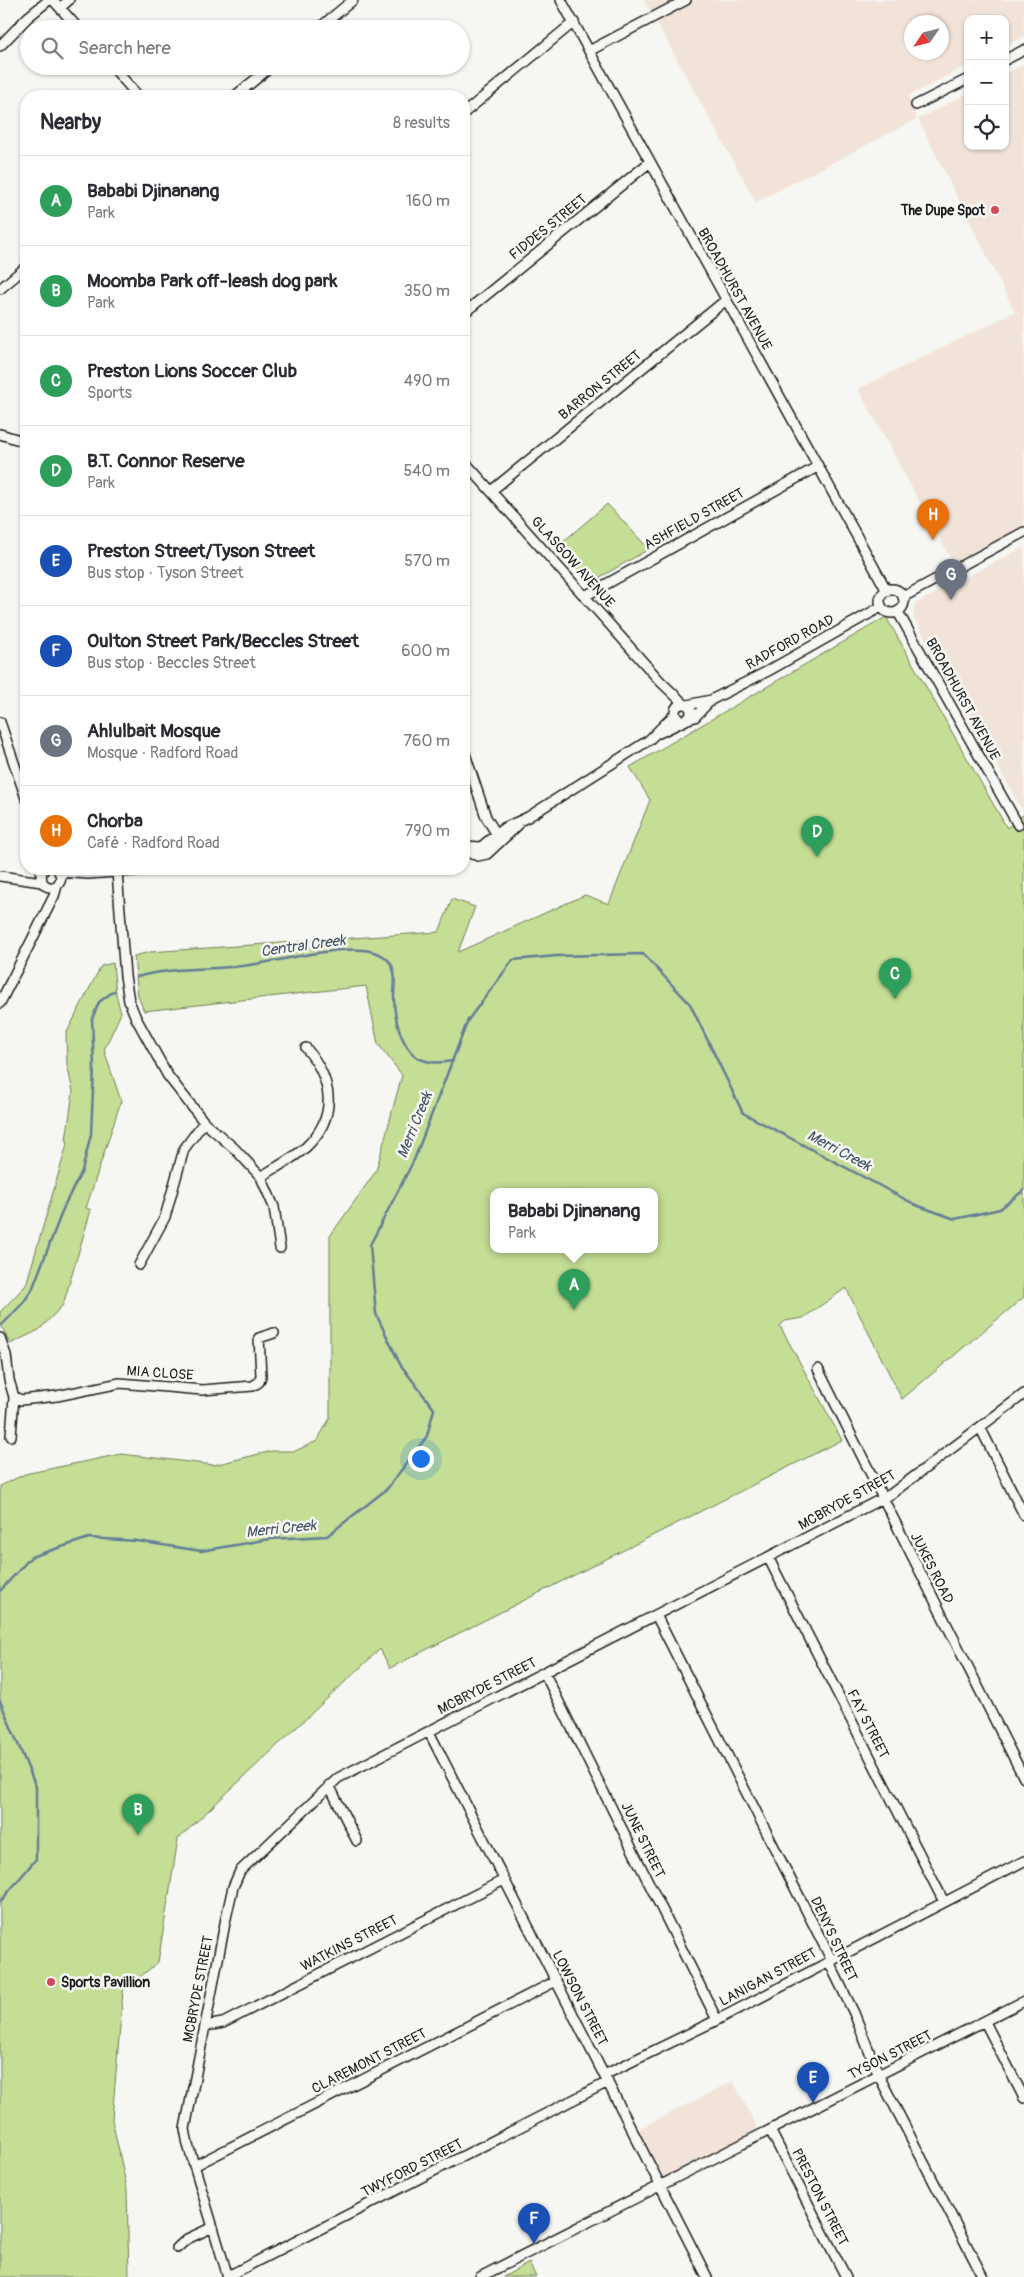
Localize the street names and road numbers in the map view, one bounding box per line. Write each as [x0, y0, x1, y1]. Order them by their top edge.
street label: FIDDES STREET [506, 190, 590, 263]
street label: BROADHURST AVENUE [694, 225, 776, 353]
street label: BARRON STREET [555, 346, 645, 423]
street label: ASHFIELD STREET [641, 484, 747, 554]
street label: GLASGOW AVENUE [528, 513, 618, 611]
street label: RADFORD ROAD [743, 611, 837, 673]
street label: BROADHURST AVENUE [922, 635, 1004, 763]
street label: MIA CLOSE [126, 1362, 194, 1384]
street label: MCBRYDE STREET [795, 1466, 899, 1534]
street label: JUKES ROAD [907, 1529, 957, 1607]
street label: MCBRYDE STREET [435, 1654, 539, 1718]
street label: FAY STREET [843, 1687, 893, 1761]
street label: JUNE STREET [617, 1799, 669, 1881]
street label: DENYS STREET [807, 1894, 861, 1984]
street label: WATKINS STREET [298, 1911, 400, 1975]
street label: MCBRYDE STREET [179, 1934, 217, 2044]
street label: LANIGAN STREET [716, 1944, 820, 2010]
street label: LOWSON STREET [549, 1948, 611, 2049]
street label: CLAREMONT STREET [309, 2025, 429, 2097]
street label: TYSON STREET [845, 2026, 935, 2083]
street label: TWYFORD STREET [358, 2135, 466, 2201]
street label: PRESTON STREET [788, 2146, 852, 2249]

